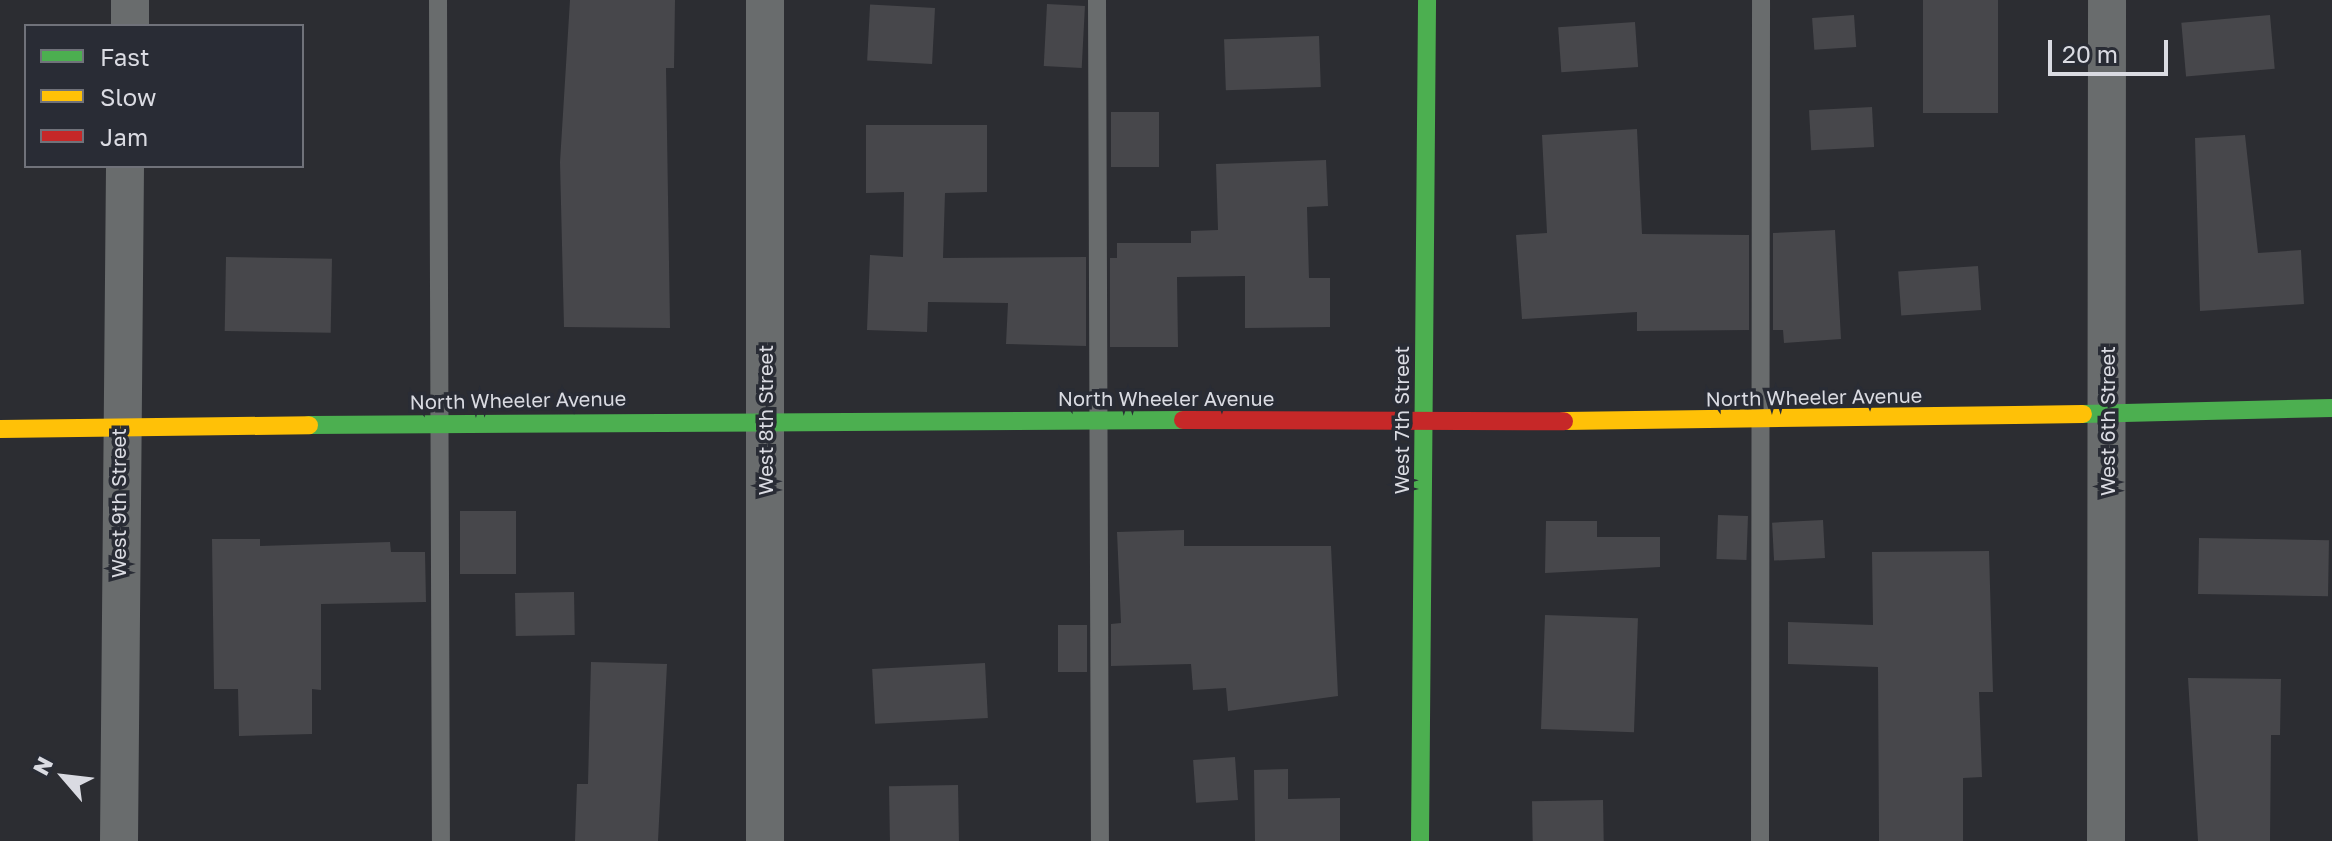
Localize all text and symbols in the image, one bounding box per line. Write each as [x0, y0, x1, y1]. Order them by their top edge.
legend [24, 24, 304, 168]
scale bar [2052, 24, 2172, 74]
text: 20 m [2062, 39, 2118, 68]
text: Fast [100, 42, 150, 71]
text: Slow [100, 82, 156, 111]
text: Jam [100, 122, 148, 151]
street label: West 8th Street [753, 345, 777, 495]
street label: West 7th Street [1389, 346, 1413, 494]
street label: West 6th Street [2095, 346, 2119, 496]
street label: North Wheeler Avenue [1706, 383, 1922, 411]
street label: North Wheeler Avenue [410, 386, 626, 414]
street label: North Wheeler Avenue [1058, 386, 1274, 410]
street label: West 9th Street [106, 428, 130, 578]
north arrow [24, 737, 104, 817]
text: N [27, 752, 58, 779]

